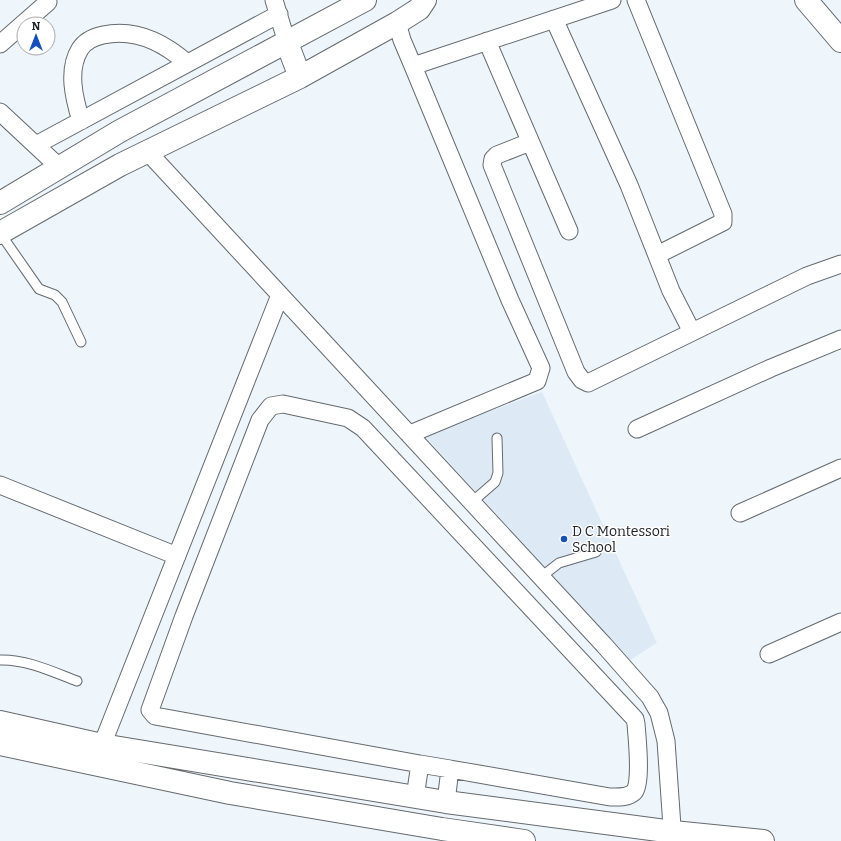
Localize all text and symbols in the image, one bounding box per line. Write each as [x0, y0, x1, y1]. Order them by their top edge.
north arrow [16, 16, 56, 56]
text: N [32, 20, 41, 33]
place label: D C Montessori School [572, 523, 670, 556]
marker: D C Montessori School [559, 534, 569, 544]

